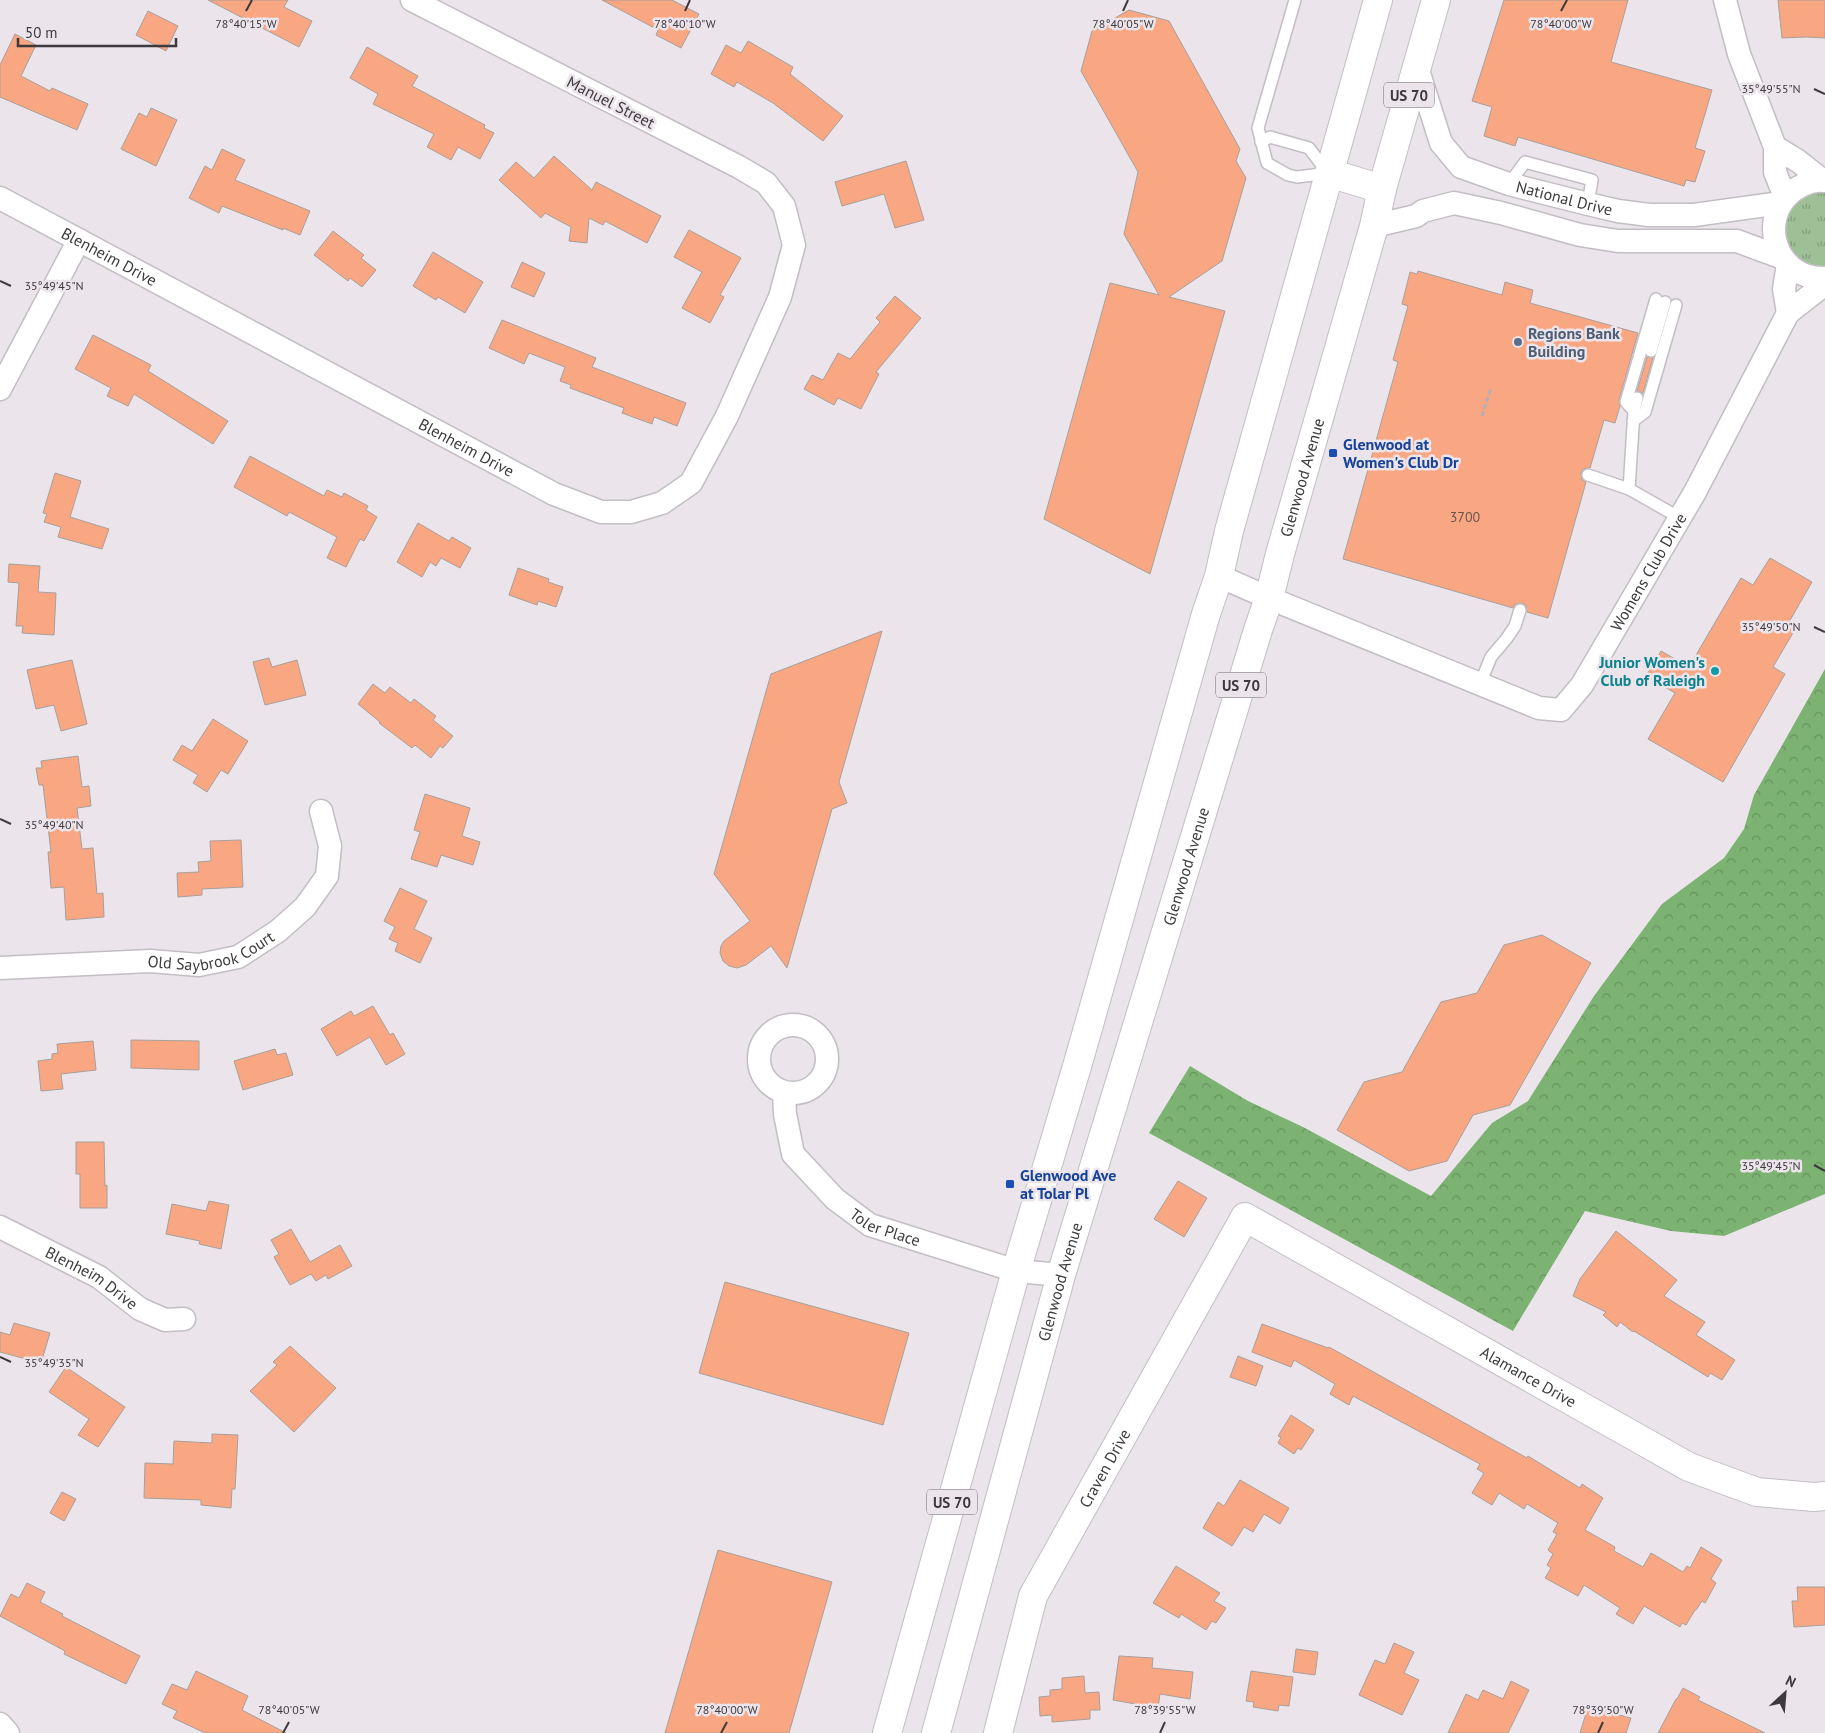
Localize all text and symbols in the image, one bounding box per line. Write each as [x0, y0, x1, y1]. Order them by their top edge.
scale bar [18, 15, 175, 47]
text: 78°40'15"W [215, 16, 277, 31]
text: 78°40'10"W [654, 16, 716, 31]
text: 78°40'05"W [1092, 16, 1154, 31]
text: 78°40'00"W [1530, 16, 1592, 31]
text: 50 m [25, 23, 58, 42]
street label: Manuel Street [564, 71, 659, 133]
text: 35°49'55"N [1741, 81, 1801, 96]
road number: US 70 [1384, 82, 1434, 108]
street label: National Drive [1514, 176, 1615, 219]
street label: Blenheim Drive [58, 223, 161, 290]
text: 35°49'45"N [24, 278, 84, 293]
place label: Regions Bank Building [1528, 323, 1620, 361]
marker: Regions Bank Building [1512, 336, 1524, 348]
street label: Blenheim Drive [415, 414, 518, 481]
street label: Glenwood Avenue [1275, 416, 1328, 539]
place label: Glenwood at Women's Club Dr [1343, 434, 1459, 472]
marker: Glenwood at Women's Club Dr [1327, 447, 1339, 459]
house number: 3700 [1450, 508, 1481, 526]
street label: Womens Club Drive [1606, 509, 1691, 634]
text: 35°49'50"N [1741, 619, 1801, 634]
place label: Junior Women's Club of Raleigh [1598, 652, 1705, 690]
marker: Junior Women's Club of Raleigh [1709, 665, 1721, 677]
road number: US 70 [1216, 672, 1266, 698]
street label: Glenwood Avenue [1158, 805, 1213, 928]
text: 35°49'40"N [24, 817, 84, 832]
street label: Old Saybrook Court [147, 926, 278, 975]
text: 35°49'45"N [1741, 1158, 1801, 1173]
place label: Glenwood Ave at Tolar Pl [1020, 1165, 1116, 1203]
marker: Glenwood Ave at Tolar Pl [1004, 1178, 1016, 1190]
street label: Toler Place [846, 1204, 923, 1250]
street label: Glenwood Avenue [1033, 1220, 1086, 1343]
street label: Blenheim Drive [42, 1242, 142, 1314]
street label: Alamance Drive [1477, 1342, 1580, 1412]
text: 35°49'35"N [24, 1355, 84, 1370]
street label: Craven Drive [1075, 1425, 1135, 1511]
road number: US 70 [927, 1490, 977, 1514]
north arrow [1760, 1668, 1810, 1718]
text: N [1783, 1671, 1799, 1691]
text: 78°40'05"W [258, 1702, 320, 1717]
text: 78°40'00"W [696, 1702, 758, 1717]
text: 78°39'55"W [1134, 1702, 1196, 1717]
text: 78°39'50"W [1572, 1702, 1634, 1717]

